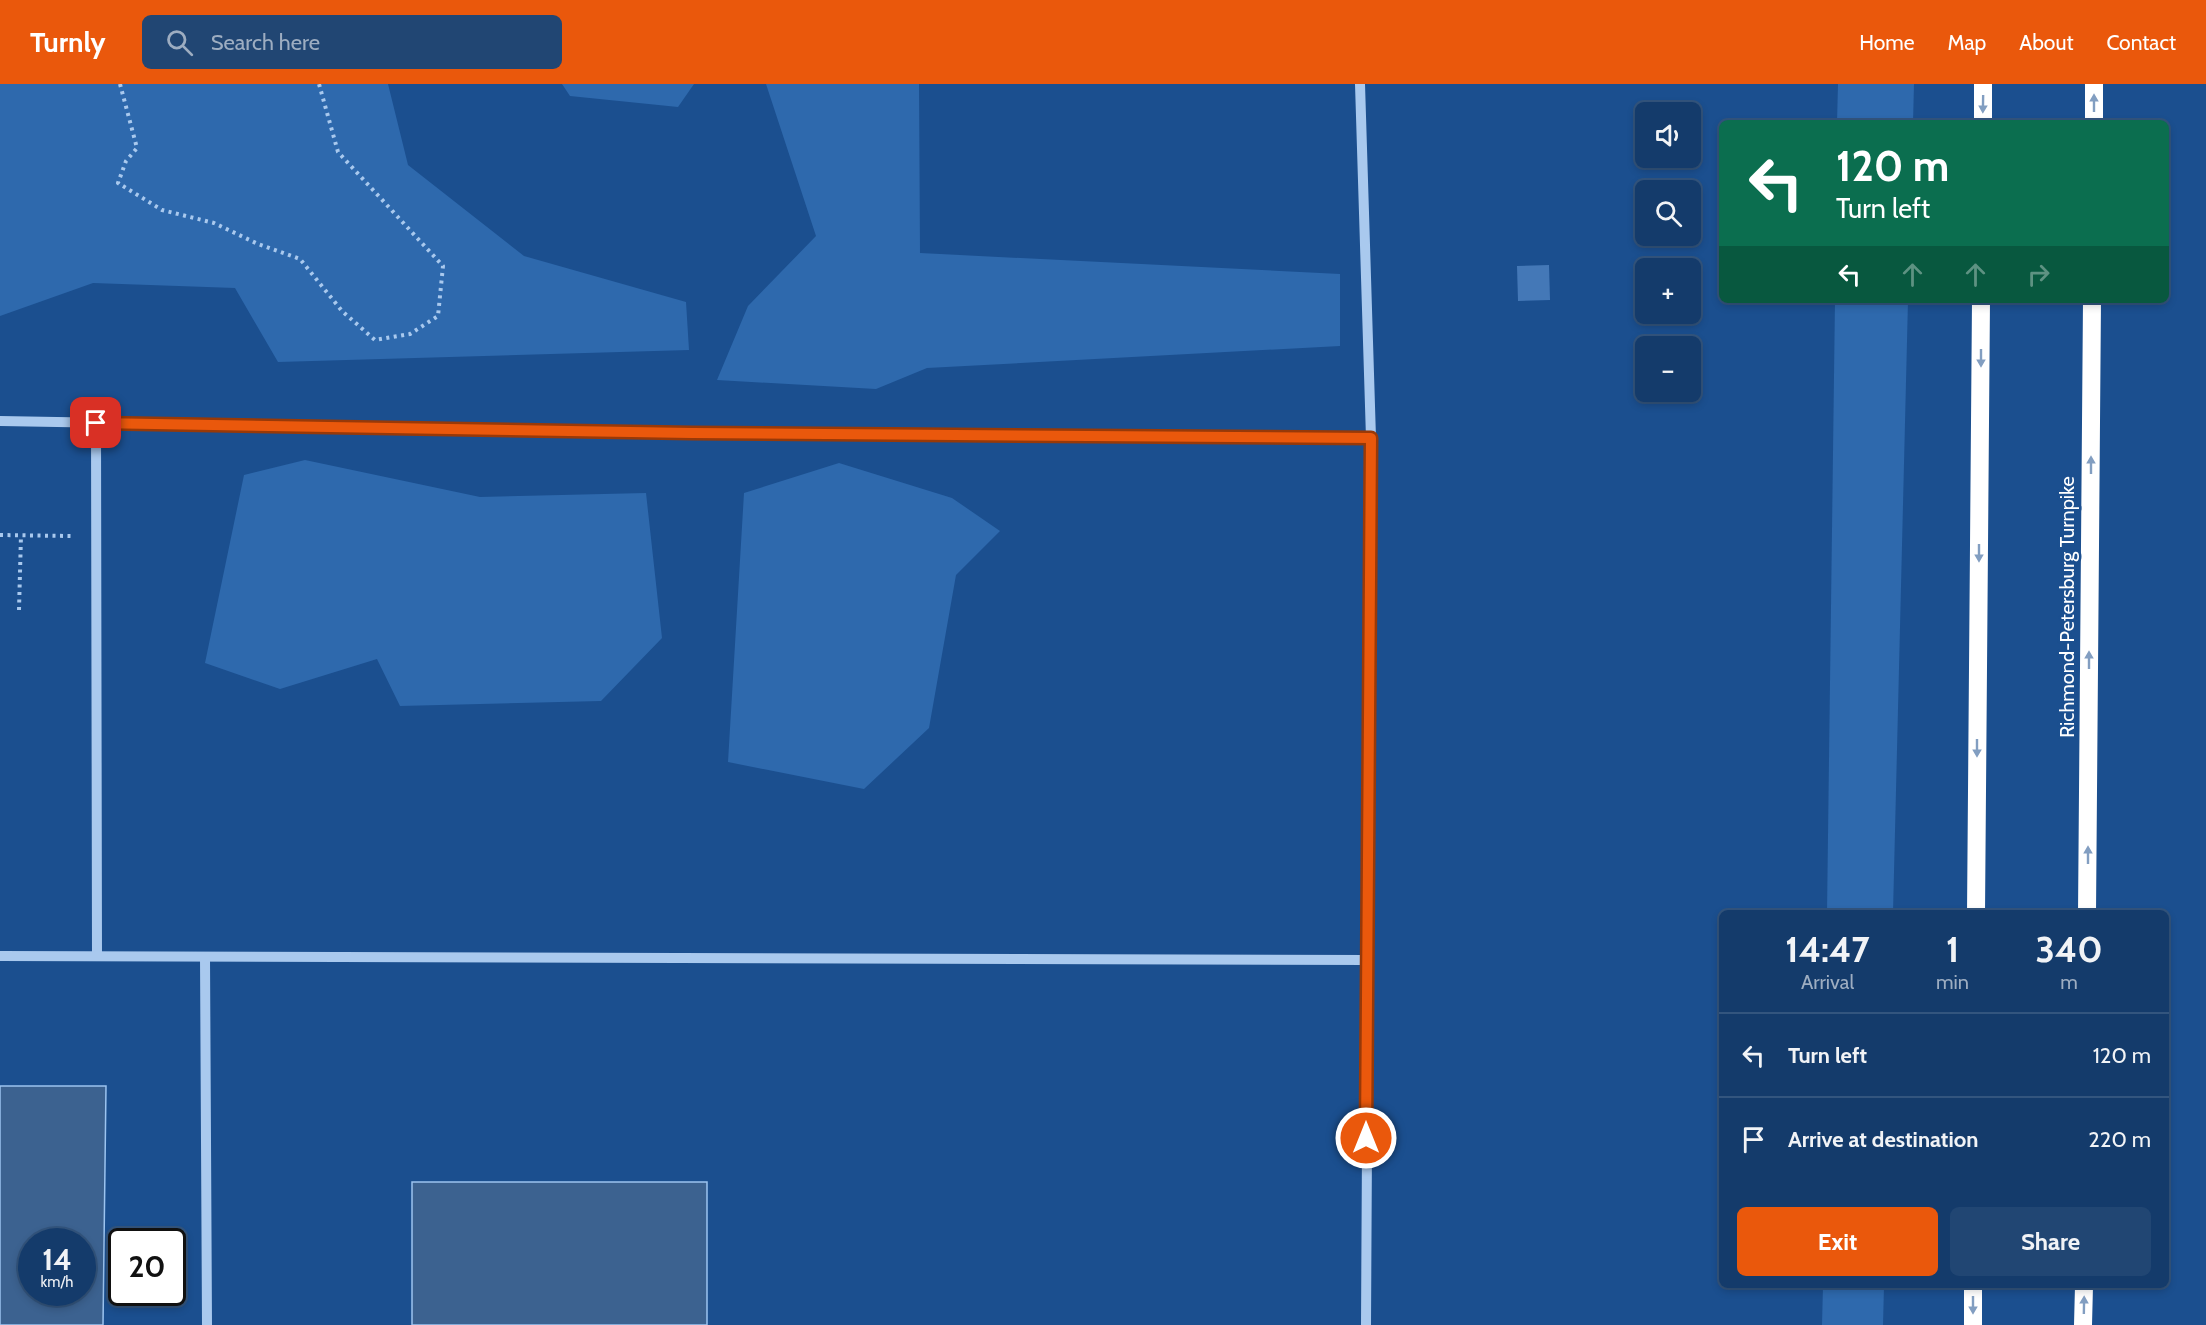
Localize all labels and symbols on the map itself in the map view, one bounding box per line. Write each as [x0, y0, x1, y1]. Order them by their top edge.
one-way arrow [1978, 94, 1988, 113]
one-way arrow [2089, 94, 2099, 113]
one-way arrow [1976, 349, 1986, 368]
pin [70, 397, 121, 448]
one-way arrow [2086, 455, 2096, 474]
street label: Richmond-Petersburg Turnpike [2055, 476, 2079, 738]
one-way arrow [1974, 544, 1984, 563]
one-way arrow [2084, 650, 2094, 669]
one-way arrow [1973, 739, 1982, 758]
one-way arrow [2083, 845, 2093, 864]
position arrow [1334, 1106, 1398, 1170]
speed limit sign: 20 [108, 1228, 186, 1306]
one-way arrow [1968, 1296, 1978, 1315]
one-way arrow [2079, 1296, 2088, 1315]

